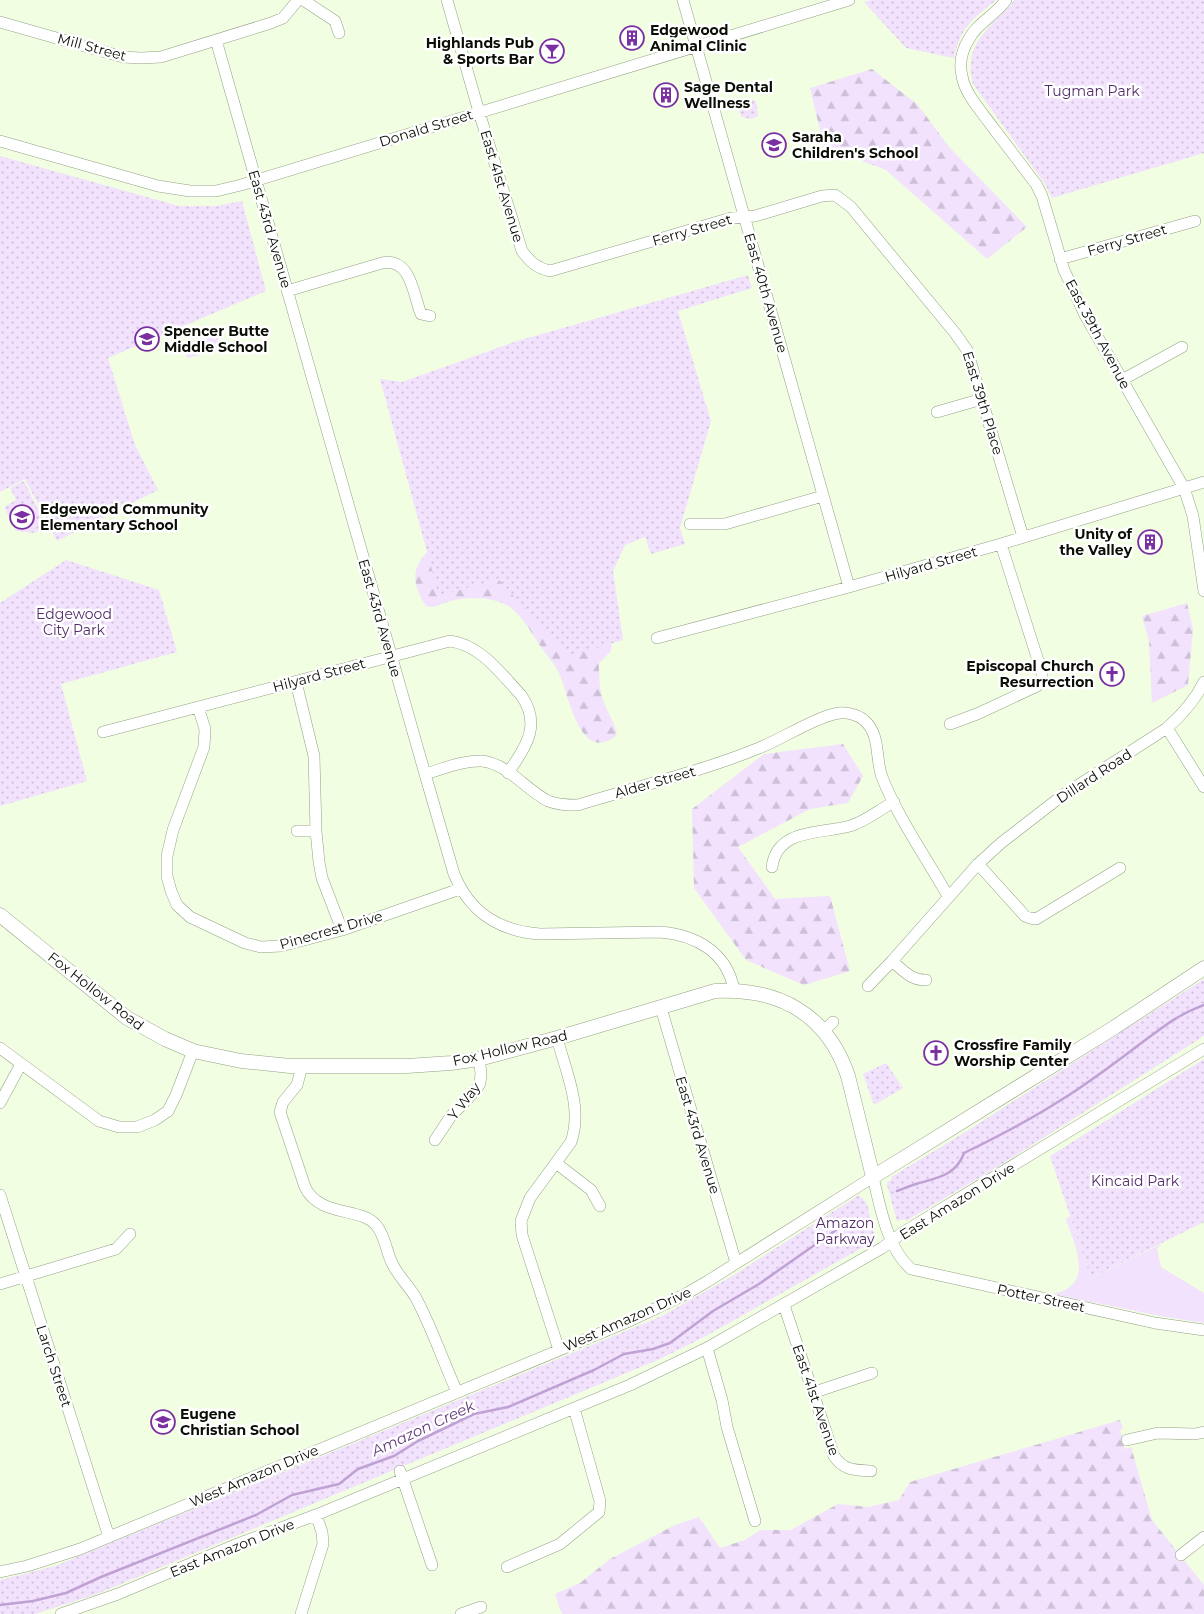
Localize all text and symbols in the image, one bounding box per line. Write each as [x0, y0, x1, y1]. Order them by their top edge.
place label: Edgewood Animal Clinic [649, 21, 748, 55]
building icon: Edgewood Animal Clinic [619, 25, 645, 51]
street label: Mill Street [56, 29, 129, 65]
place label: Highlands Pub & Sports Bar [426, 34, 534, 68]
bar icon: Highlands Pub & Sports Bar [539, 38, 565, 64]
place label: Sage Dental Wellness [684, 78, 773, 112]
building icon: Sage Dental Wellness [653, 82, 679, 108]
park label: Tugman Park [1044, 82, 1140, 100]
street label: Donald Street [377, 105, 475, 151]
street label: East 41st Avenue [476, 128, 528, 244]
place label: Saraha Children's School [792, 128, 918, 162]
school or university icon: Saraha Children's School [761, 132, 787, 158]
street label: East 43rd Avenue [245, 168, 295, 290]
street label: Ferry Street [650, 210, 734, 250]
street label: Ferry Street [1085, 220, 1169, 260]
street label: East 40th Avenue [740, 231, 792, 355]
street label: East 39th Avenue [1061, 276, 1135, 392]
place label: Spencer Butte Middle School [164, 322, 269, 356]
school or university icon: Spencer Butte Middle School [134, 326, 160, 352]
street label: East 39th Place [959, 349, 1007, 457]
place label: Edgewood Community Elementary School [40, 500, 209, 534]
school or university icon: Edgewood Community Elementary School [9, 504, 35, 530]
place label: Unity of the Valley [1059, 525, 1133, 559]
building icon: Unity of the Valley [1137, 529, 1163, 555]
street label: Hilyard Street [883, 542, 980, 586]
street label: East 43rd Avenue [355, 557, 405, 679]
park label: Edgewood City Park [36, 605, 112, 639]
street label: Hilyard Street [271, 654, 368, 696]
place label: Episcopal Church Resurrection [966, 657, 1094, 691]
church icon: Episcopal Church Resurrection [1099, 661, 1125, 687]
street label: Dillard Road [1053, 745, 1135, 807]
street label: Alder Street [612, 762, 698, 802]
street label: Pinecrest Drive [277, 907, 385, 953]
street label: Fox Hollow Road [44, 948, 148, 1034]
street label: Fox Hollow Road [451, 1026, 569, 1070]
place label: Crossfire Family Worship Center [954, 1036, 1072, 1070]
church icon: Crossfire Family Worship Center [923, 1040, 949, 1066]
street label: East 43rd Avenue [672, 1074, 724, 1196]
street label: Y Way [444, 1078, 485, 1123]
street label: East Amazon Drive [896, 1158, 1018, 1244]
park label: Kincaid Park [1091, 1172, 1180, 1190]
park label: Amazon Parkway [815, 1214, 875, 1248]
street label: Potter Street [995, 1280, 1087, 1316]
street label: West Amazon Drive [560, 1283, 694, 1355]
street label: Larch Street [32, 1323, 76, 1410]
street label: East 41st Avenue [788, 1342, 844, 1458]
water label: Amazon Creek [368, 1395, 479, 1461]
place label: Eugene Christian School [180, 1405, 299, 1439]
school or university icon: Eugene Christian School [150, 1409, 176, 1435]
street label: West Amazon Drive [187, 1441, 321, 1511]
street label: East Amazon Drive [167, 1515, 297, 1581]

